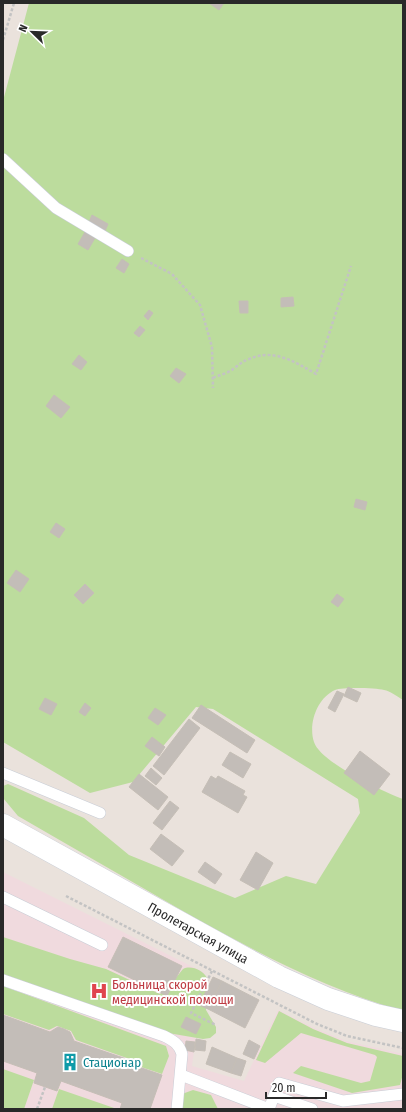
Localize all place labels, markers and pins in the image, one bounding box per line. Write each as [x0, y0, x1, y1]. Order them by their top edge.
place label: Больница скорой медицинской помощи [112, 977, 234, 1007]
hospital icon: Больница скорой медицинской помощи [89, 981, 109, 1001]
building icon: Стационар [60, 1052, 80, 1072]
place label: Стационар [83, 1055, 141, 1070]

